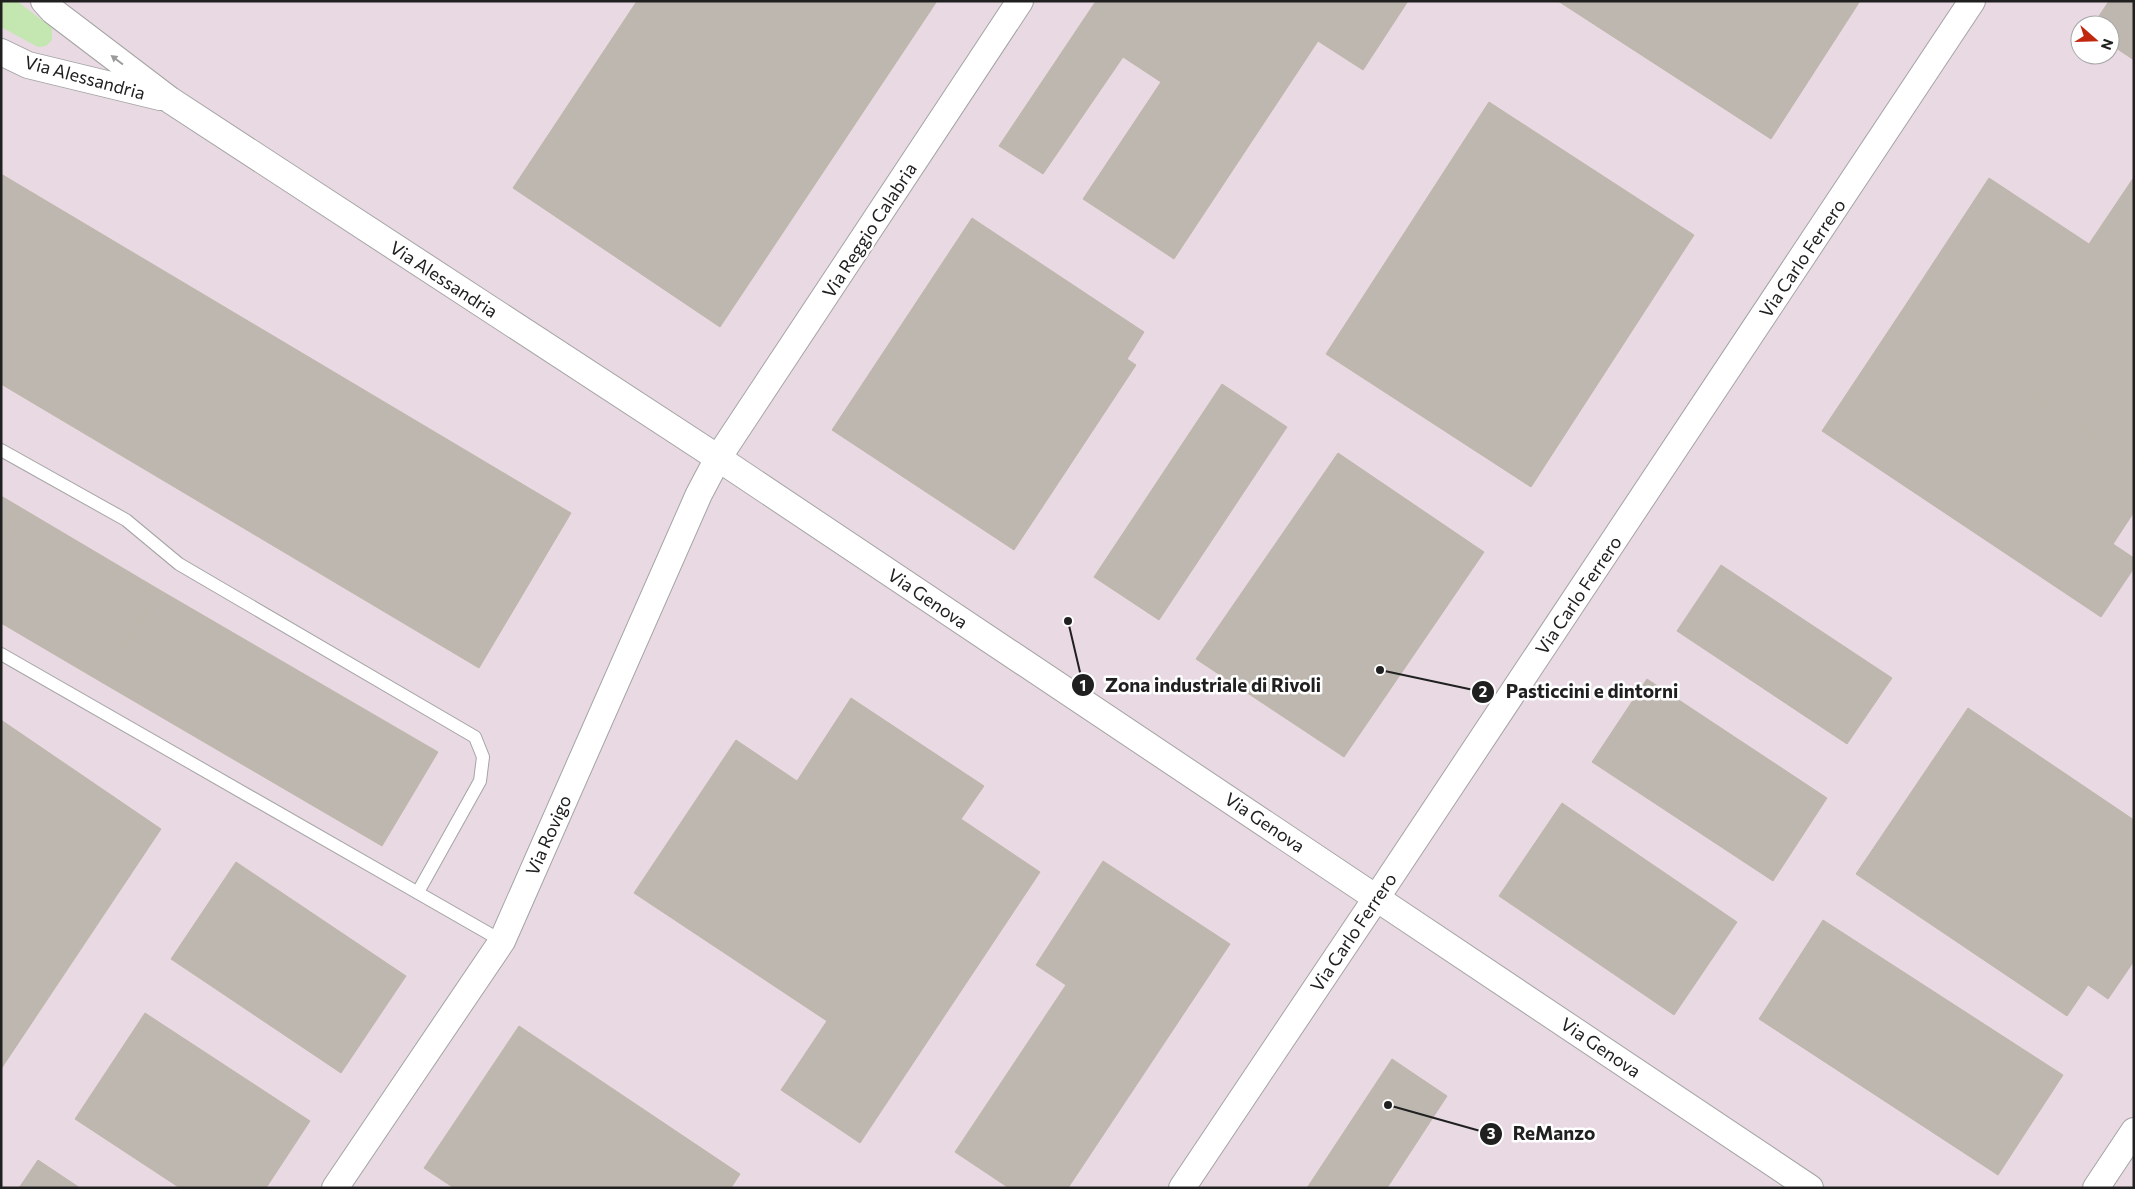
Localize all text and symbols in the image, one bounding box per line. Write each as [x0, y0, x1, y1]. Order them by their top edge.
north arrow [2070, 15, 2120, 65]
text: N [2098, 37, 2117, 52]
street label: Via Alessandria [22, 50, 148, 104]
one-way arrow [111, 54, 124, 65]
street label: Via Reggio Calabria [817, 158, 921, 302]
street label: Via Carlo Ferrero [1754, 195, 1850, 321]
street label: Via Alessandria [386, 236, 502, 322]
street label: Via Carlo Ferrero [1530, 532, 1626, 658]
street label: Via Genova [884, 563, 972, 633]
callout: Zona industriale di Rivoli [1070, 668, 1331, 702]
text: Zona industriale di Rivoli [1105, 673, 1321, 696]
callout: Pasticcini e dintorni [1470, 675, 1688, 709]
text: 1 [1080, 676, 1086, 694]
text: Pasticcini e dintorni [1506, 679, 1678, 702]
text: 2 [1479, 682, 1487, 700]
street label: Via Genova [1221, 787, 1309, 857]
street label: Via Rovigo [520, 791, 576, 879]
street label: Via Carlo Ferrero [1305, 869, 1401, 995]
street label: Via Genova [1557, 1012, 1645, 1082]
callout: ReManzo [1478, 1117, 1606, 1151]
text: ReManzo [1513, 1121, 1595, 1144]
text: 3 [1487, 1124, 1496, 1142]

